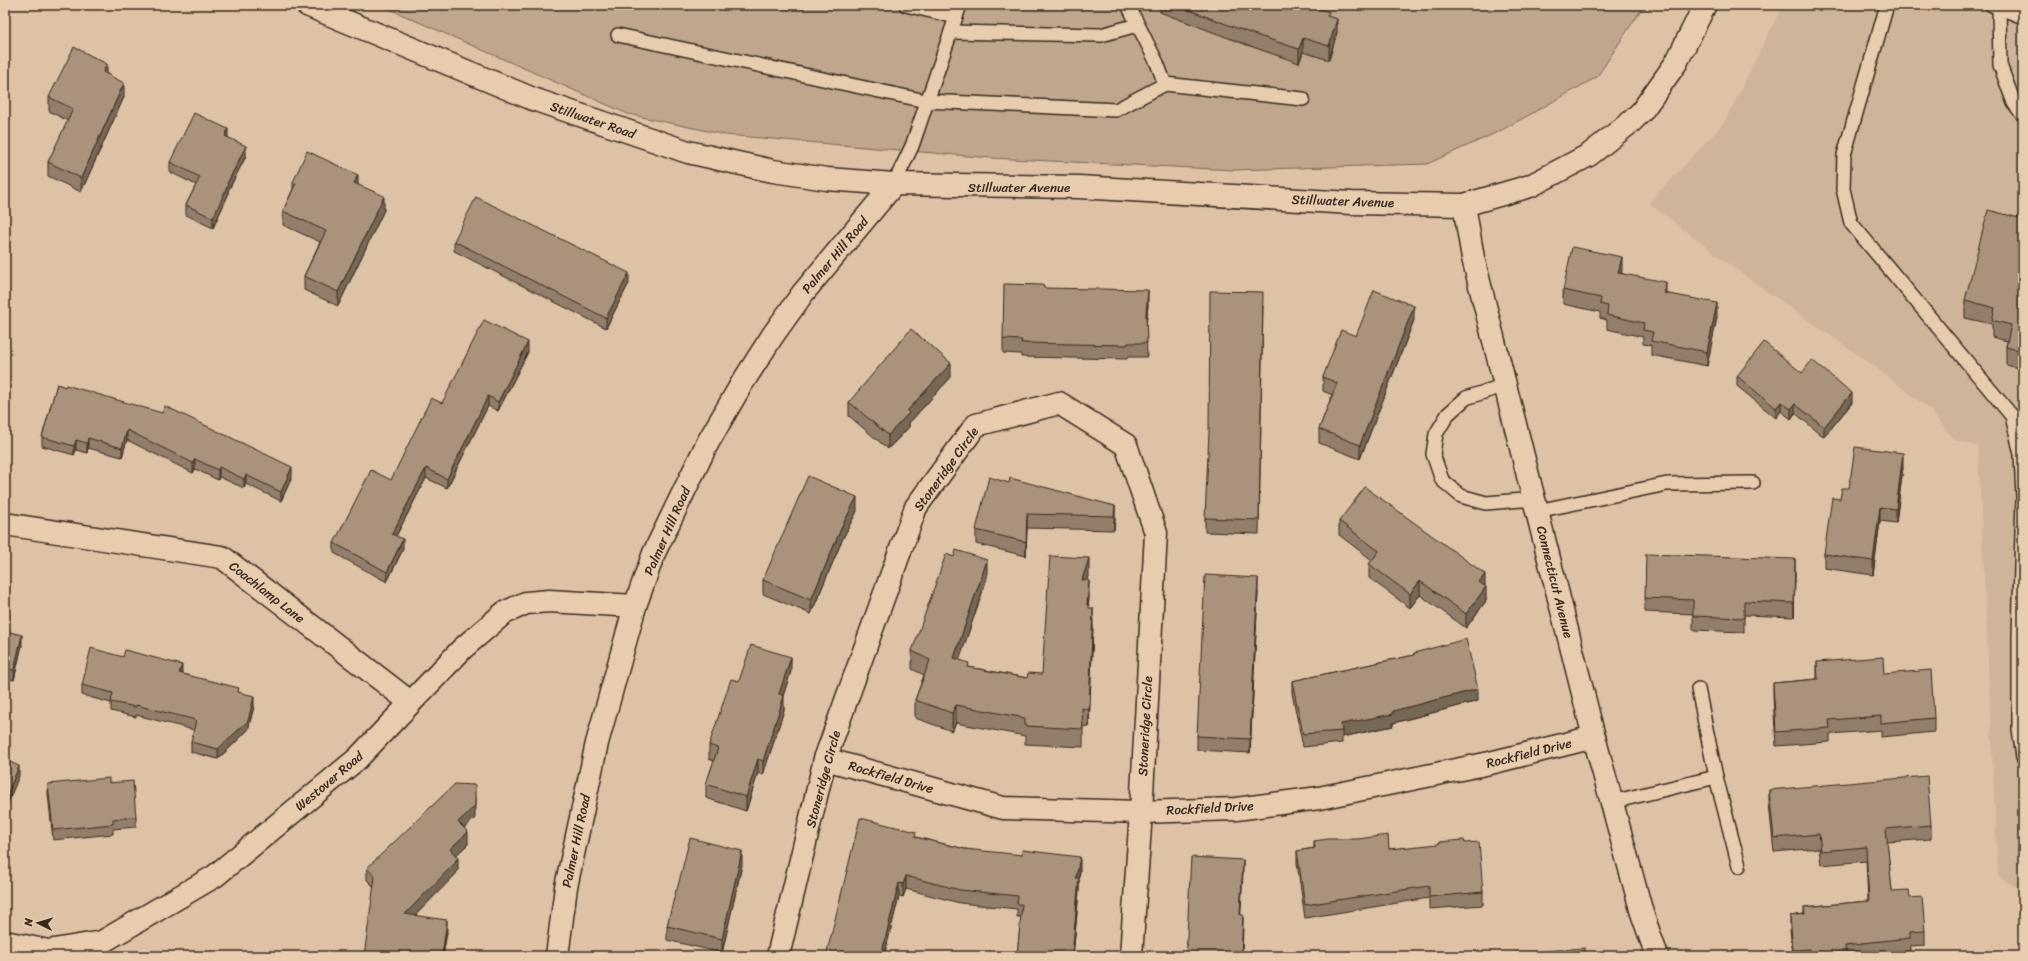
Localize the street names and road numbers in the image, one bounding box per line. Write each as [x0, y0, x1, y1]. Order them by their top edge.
street label: Stillwater Road [547, 95, 640, 146]
street label: Stillwater Avenue [968, 176, 1070, 199]
street label: Stillwater Avenue [1291, 188, 1395, 214]
street label: Palmer Hill Road [796, 210, 875, 299]
street label: Stoneridge Circle [907, 422, 985, 516]
street label: Palmer Hill Road [637, 482, 697, 579]
street label: Connecticut Avenue [1530, 523, 1580, 641]
street label: Coachlamp Lane [224, 555, 310, 629]
street label: Stoneridge Circle [1131, 675, 1159, 777]
street label: Stoneridge Circle [799, 728, 847, 830]
street label: Rockfield Drive [1484, 731, 1575, 775]
street label: Westover Road [289, 745, 369, 817]
street label: Rockfield Drive [846, 754, 937, 800]
street label: Palmer Hill Road [555, 791, 597, 890]
street label: Rockfield Drive [1166, 794, 1255, 822]

